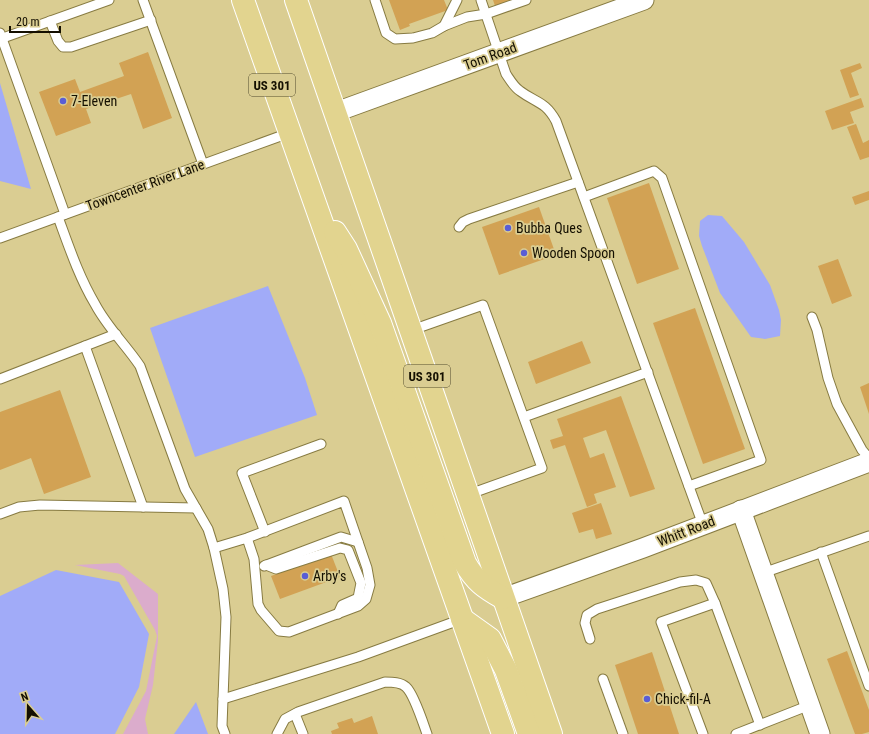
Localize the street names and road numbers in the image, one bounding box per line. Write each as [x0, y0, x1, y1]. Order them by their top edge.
street label: Tom Road [461, 39, 519, 73]
road number: US 301 [249, 74, 295, 96]
street label: Towncenter River Lane [84, 156, 207, 214]
road number: US 301 [404, 365, 450, 387]
street label: Whitt Road [655, 513, 717, 549]

